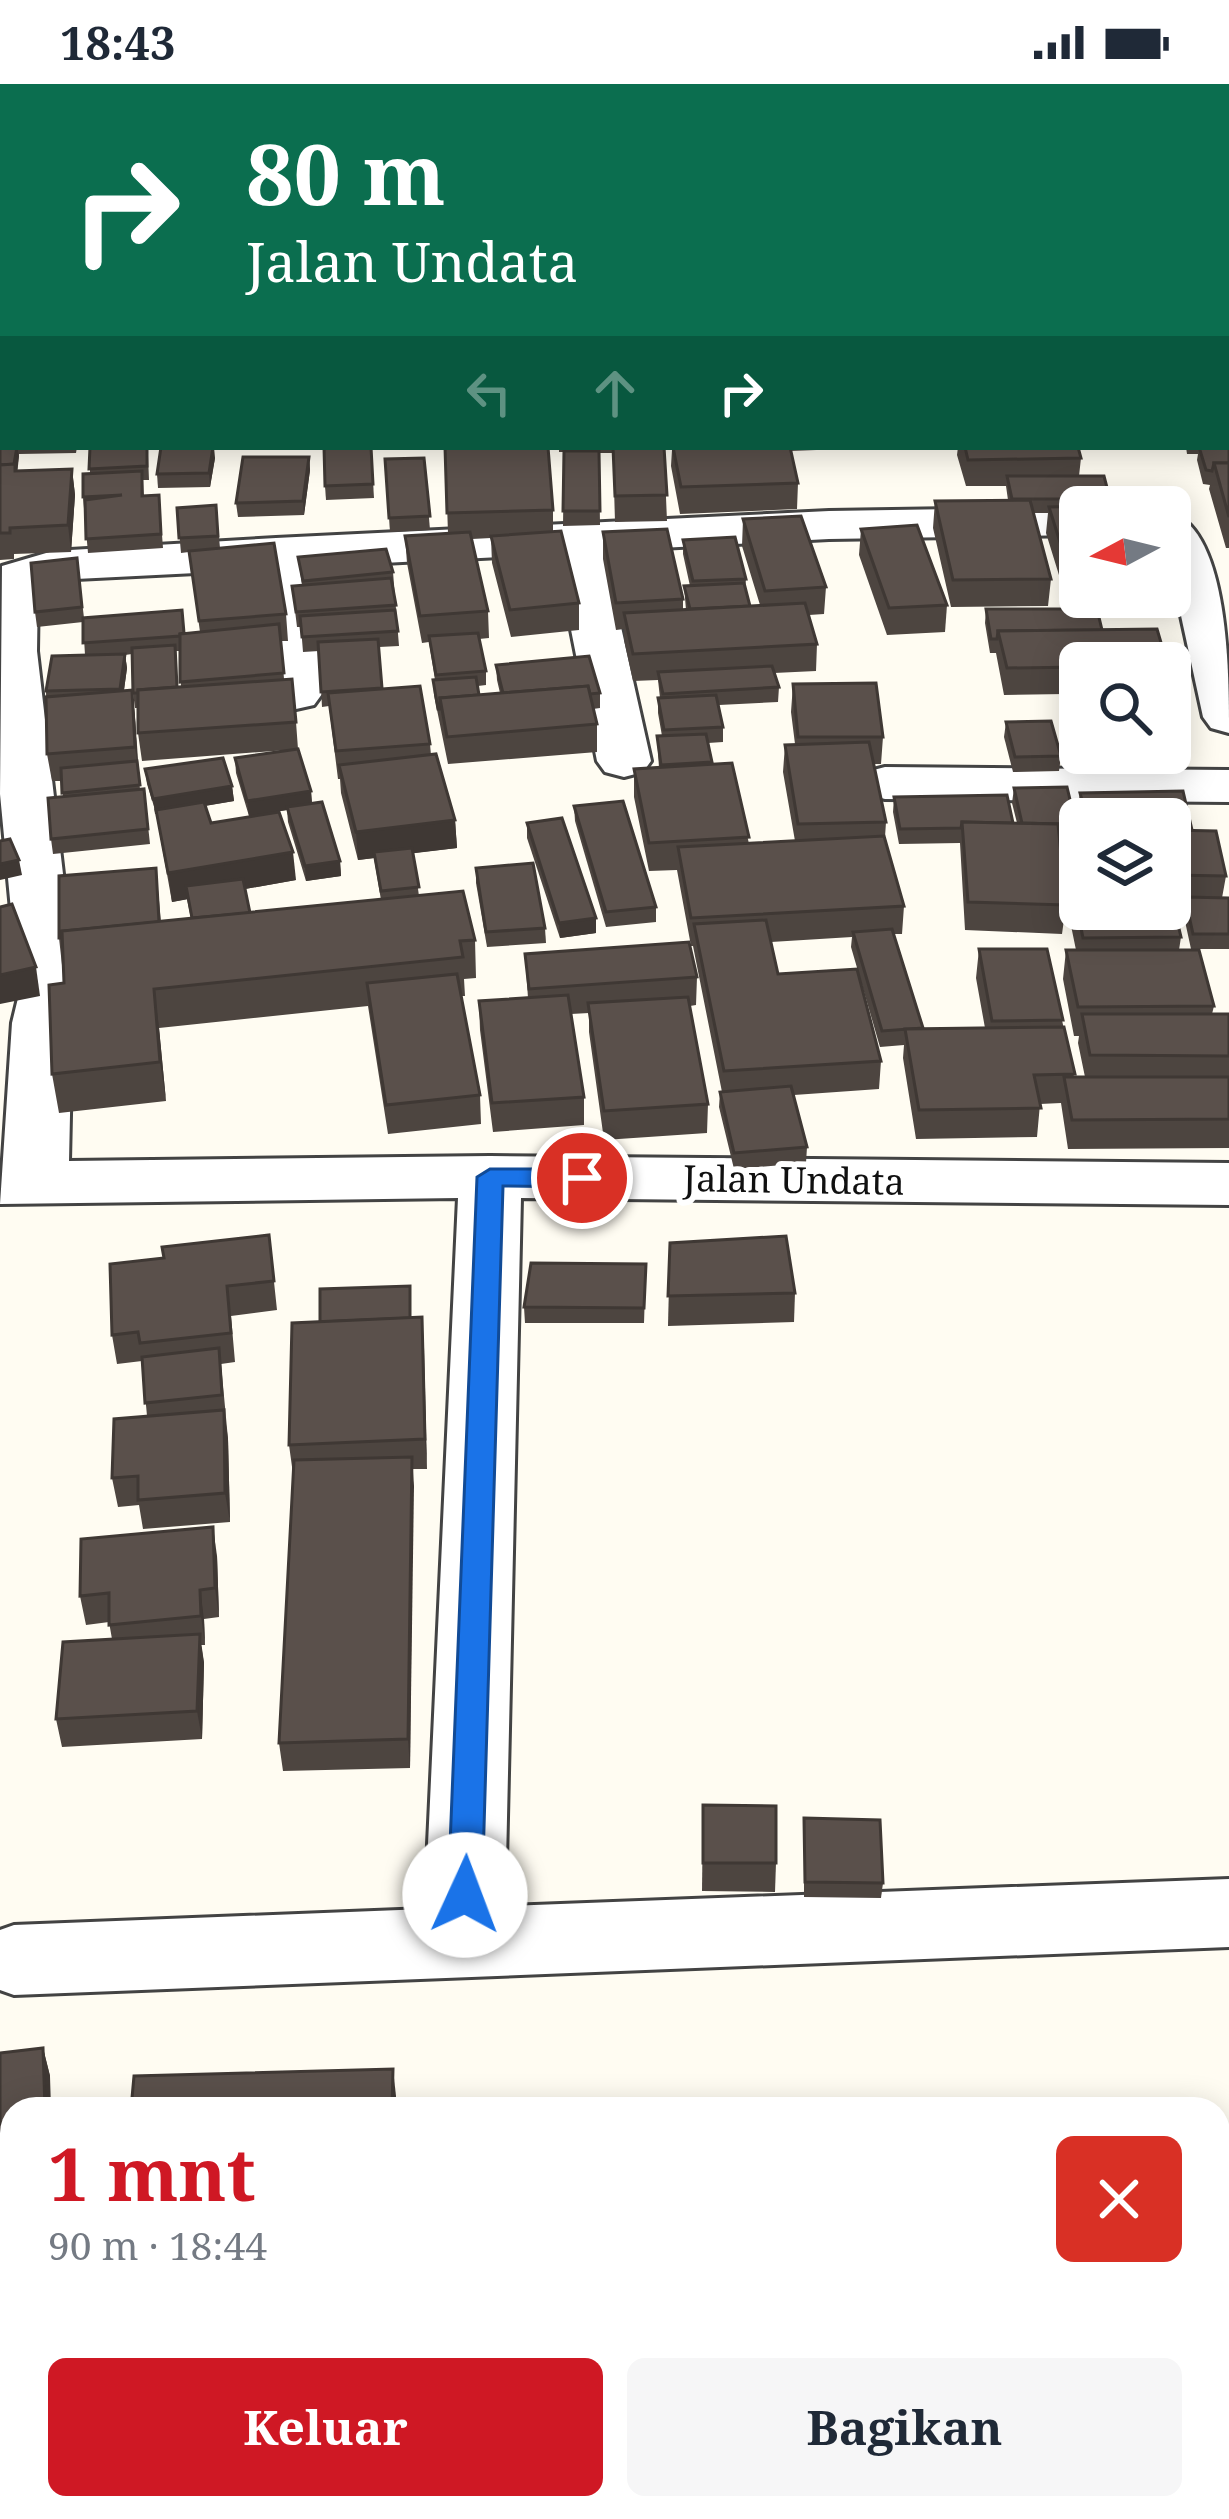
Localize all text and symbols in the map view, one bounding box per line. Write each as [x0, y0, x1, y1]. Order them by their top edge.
text: 18:43 [60, 12, 175, 73]
text: 80 m [246, 115, 446, 230]
icon: right [48, 132, 204, 288]
text: Jalan Undata [246, 224, 578, 298]
icon: left [456, 360, 522, 426]
icon: ahead [582, 360, 648, 426]
icon: right [708, 360, 774, 426]
north arrow [1059, 486, 1191, 618]
map controls [1059, 486, 1191, 930]
button: search [1059, 642, 1191, 774]
button: layers [1059, 798, 1191, 930]
pin [531, 1127, 633, 1229]
icon: arrive [549, 1145, 615, 1211]
street label: Jalan Undata [682, 1153, 905, 1206]
position arrow [402, 1832, 528, 1958]
text: 1 mnt [48, 2124, 256, 2222]
button: close [1056, 2136, 1182, 2262]
text: 90 m · 18:44 [48, 2218, 267, 2271]
button: Keluar [48, 2358, 603, 2496]
button: Bagikan [627, 2358, 1182, 2496]

